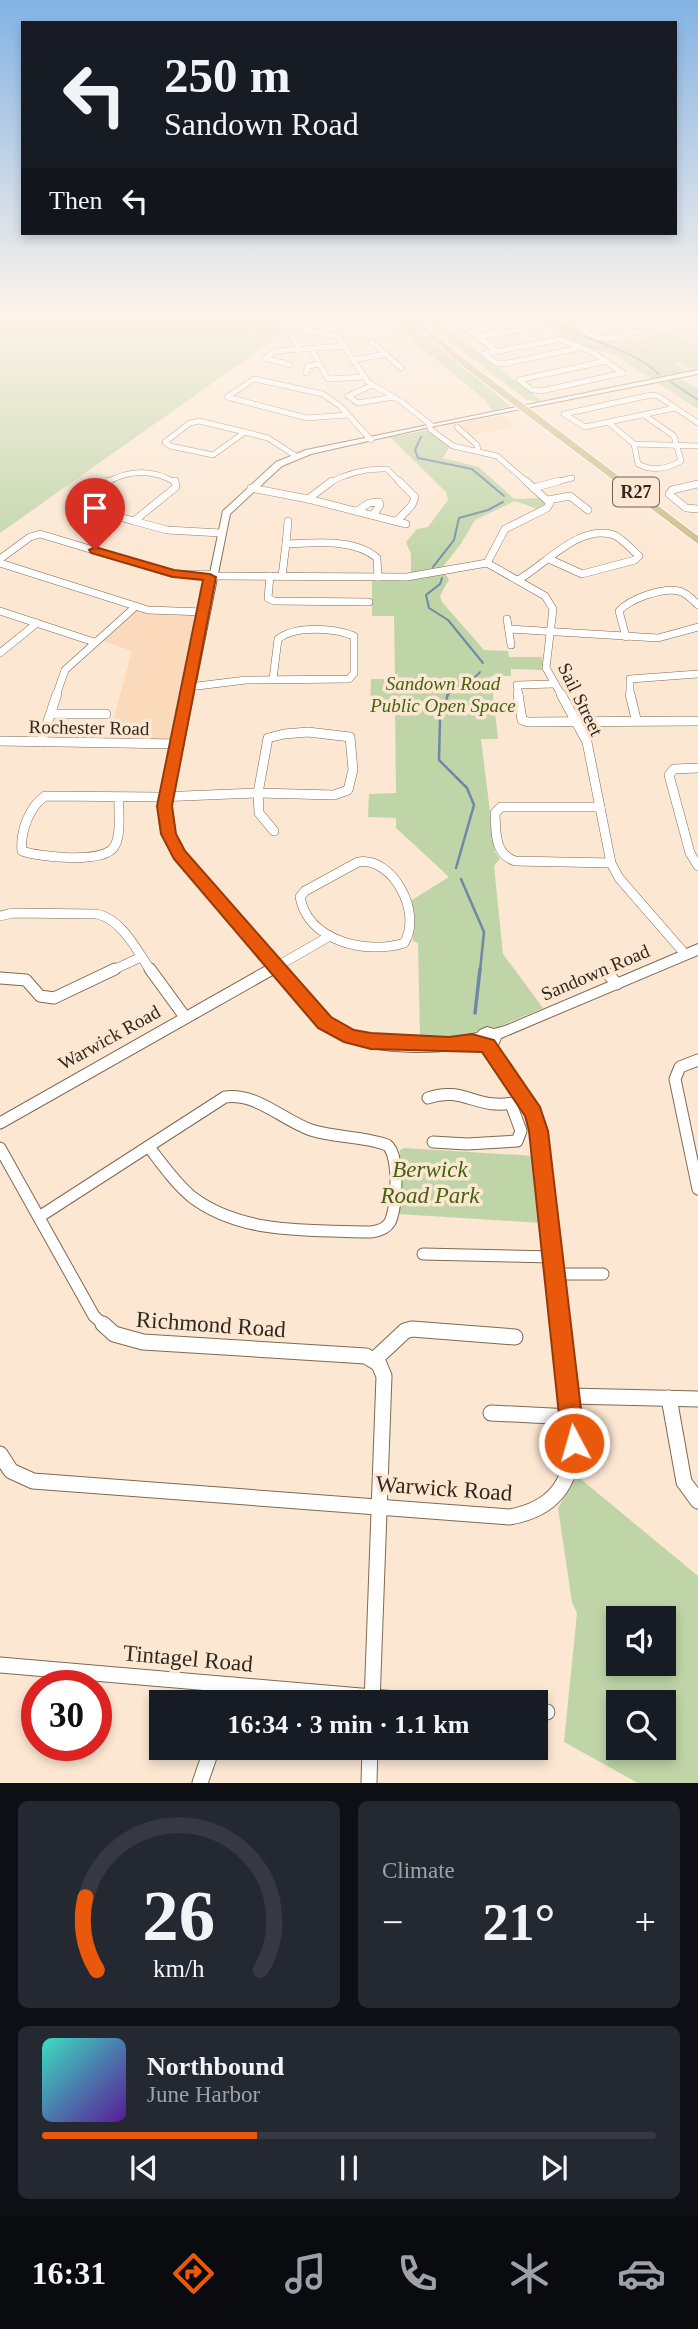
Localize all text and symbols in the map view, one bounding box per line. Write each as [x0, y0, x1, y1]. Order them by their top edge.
text: 250 m [164, 48, 291, 103]
icon: left [49, 49, 140, 140]
text: Sandown Road [164, 106, 359, 142]
icon: left [116, 182, 154, 220]
text: Then [49, 186, 102, 215]
pin [65, 478, 125, 550]
road number: R27 [613, 478, 659, 506]
icon: arrive [76, 489, 114, 527]
street label: Sail Street [554, 659, 608, 740]
park label: Sandown Road Public Open Space [369, 673, 516, 716]
street label: Rochester Road [28, 716, 150, 739]
street label: Sandown Road [538, 940, 653, 1005]
street label: Warwick Road [55, 1001, 164, 1074]
park label: Berwick Road Park [379, 1157, 480, 1208]
street label: Richmond Road [135, 1307, 287, 1342]
position arrow [537, 1406, 611, 1480]
street label: Warwick Road [375, 1471, 514, 1506]
map controls [606, 1606, 676, 1760]
button: sound [606, 1606, 676, 1676]
street label: Tintagel Road [122, 1640, 254, 1677]
speed limit sign: 30 [21, 1670, 112, 1761]
button: search [606, 1690, 676, 1760]
text: 16:34 · 3 min · 1.1 km [228, 1710, 469, 1739]
text: Climate [382, 1858, 455, 1883]
text: 26 [143, 1876, 215, 1957]
text: 21° [483, 1894, 555, 1951]
text: − [382, 1901, 403, 1943]
text: + [635, 1901, 656, 1943]
text: km/h [153, 1955, 205, 1982]
text: Northbound [147, 2052, 284, 2081]
text: June Harbor [147, 2082, 260, 2107]
icon: previous [125, 2149, 163, 2187]
icon: pause [330, 2149, 368, 2187]
icon: next [535, 2149, 573, 2187]
icon: directions [169, 2249, 218, 2298]
icon: music [281, 2249, 330, 2298]
icon: phone [393, 2249, 442, 2298]
icon: climate [505, 2249, 554, 2298]
icon: car [617, 2249, 666, 2298]
text: 16:31 [32, 2255, 106, 2291]

